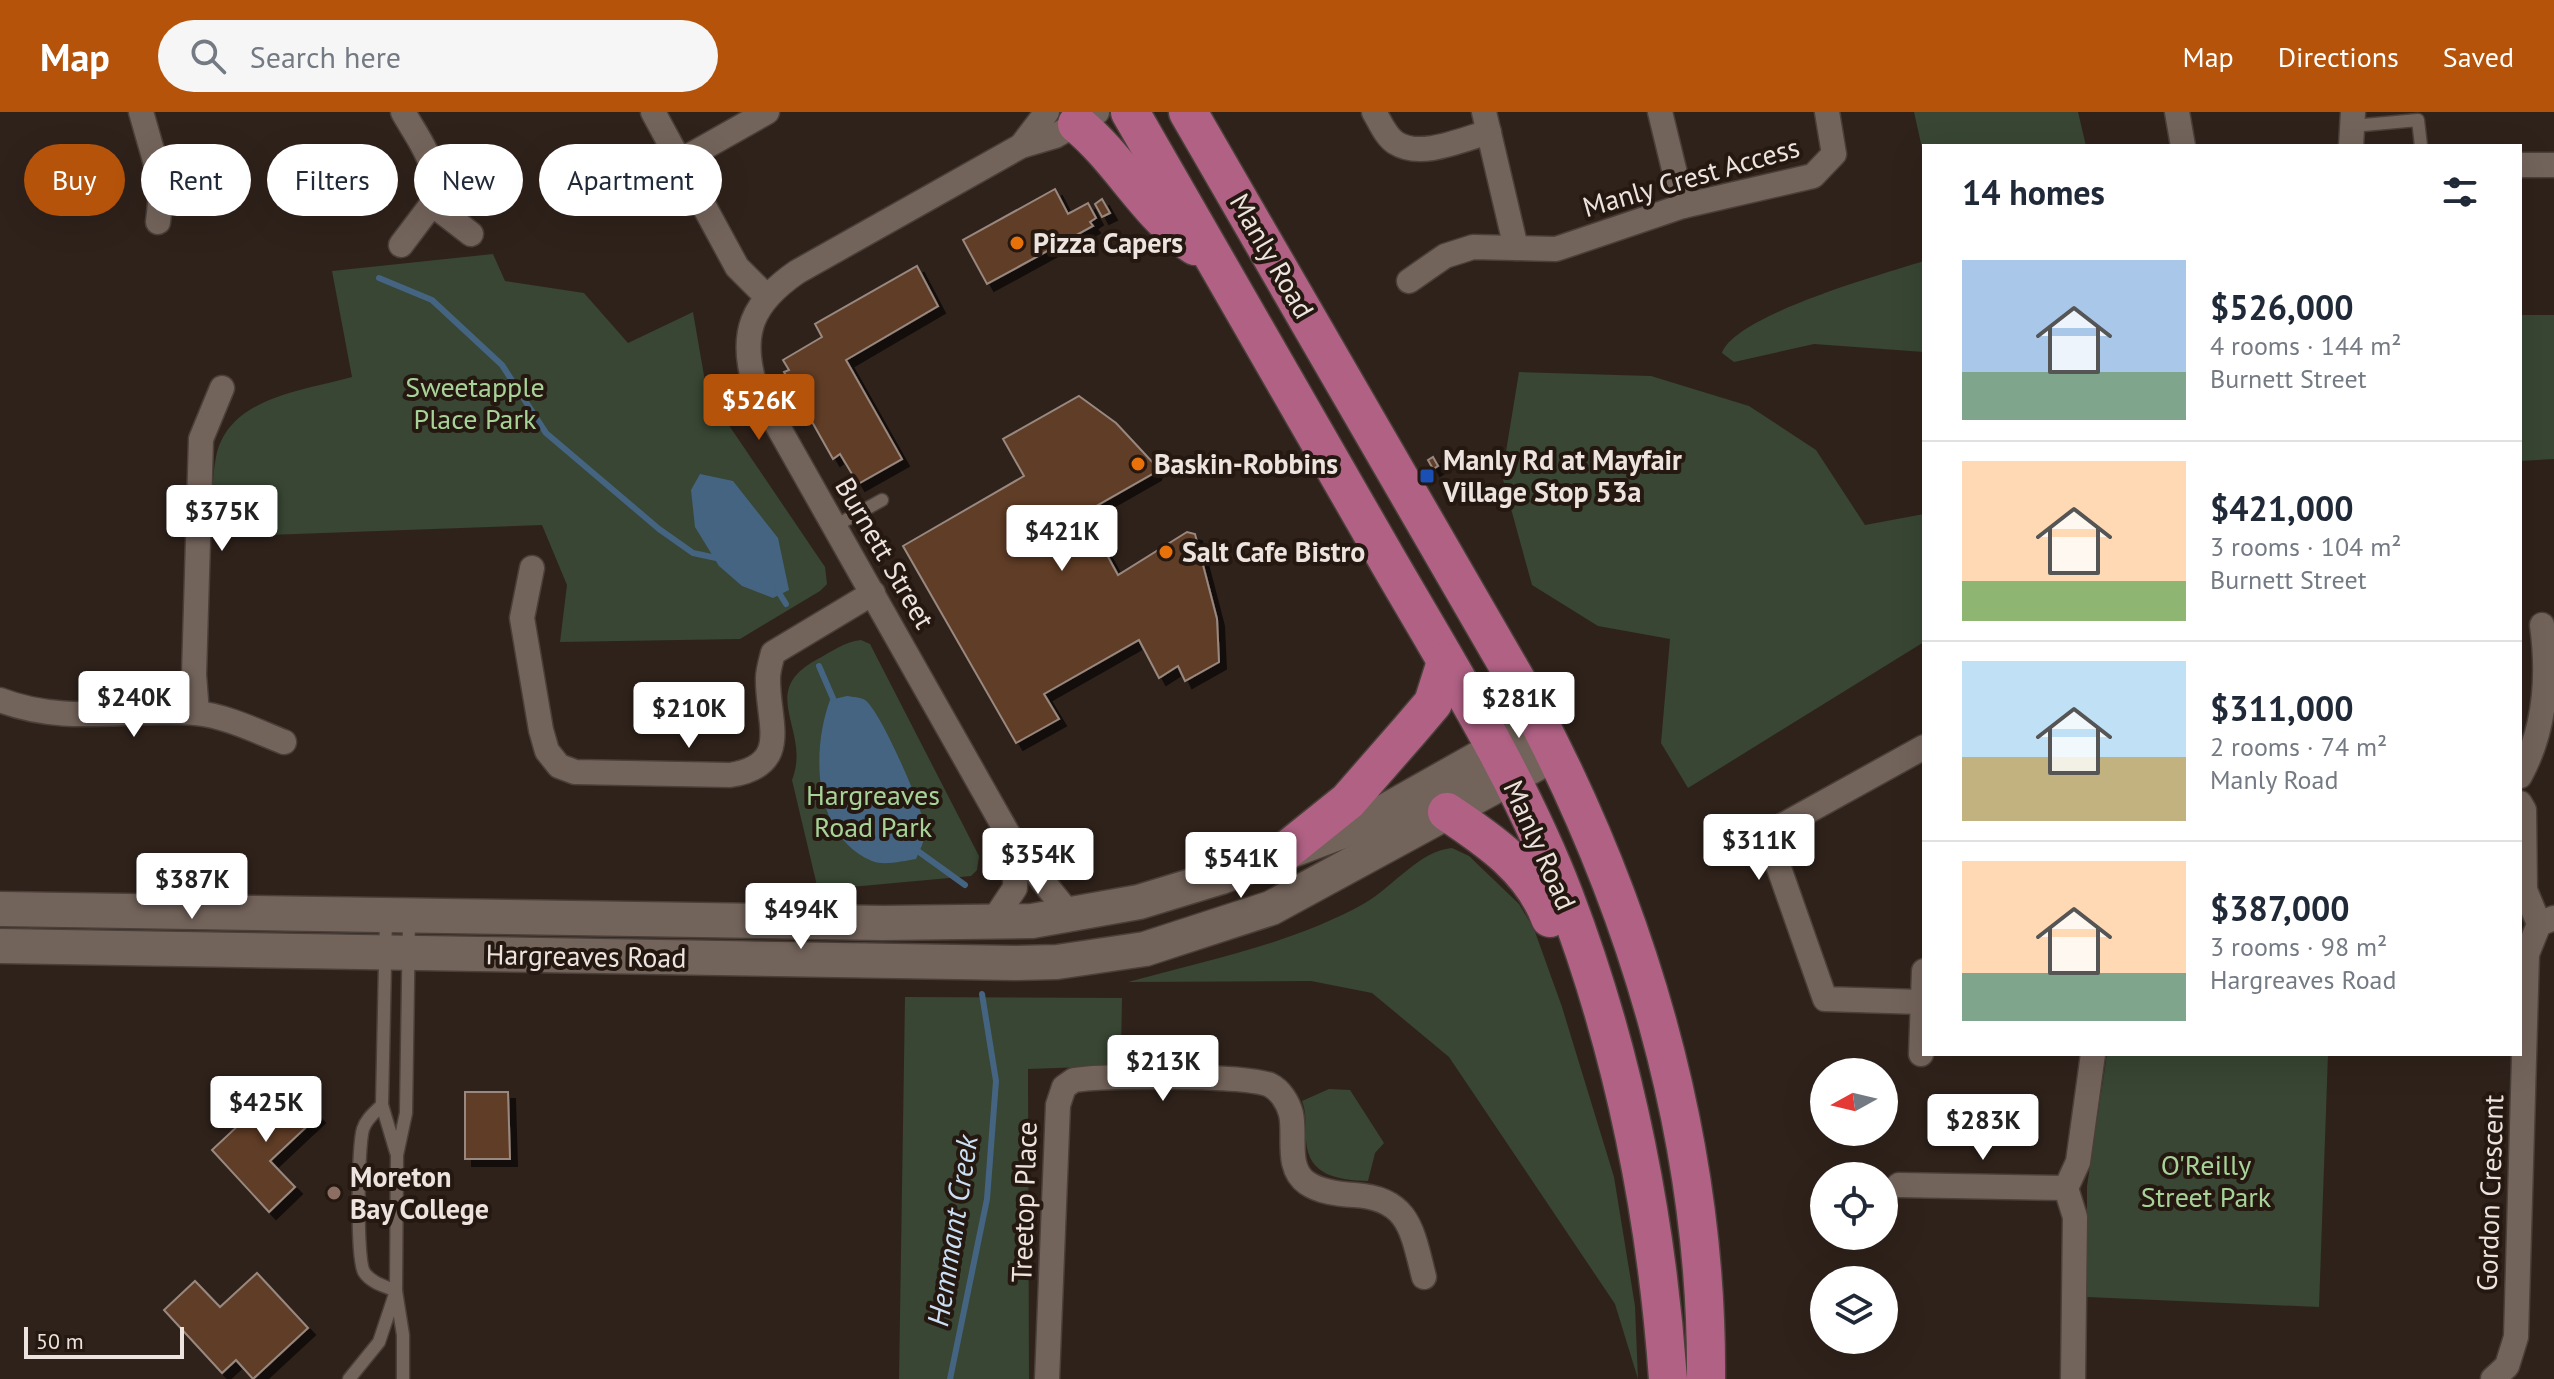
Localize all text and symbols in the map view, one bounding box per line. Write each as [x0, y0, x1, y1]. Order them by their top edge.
search box [158, 20, 718, 92]
text: Map [40, 32, 110, 81]
icon: search [186, 34, 230, 78]
text: Search here [250, 37, 401, 76]
text: Map [2183, 38, 2234, 75]
text: Directions [2278, 38, 2399, 75]
text: Saved [2443, 38, 2514, 75]
street label: Manly Crest Access [1578, 128, 1804, 225]
chip: Buy [24, 144, 125, 216]
chip: Rent [141, 144, 251, 216]
chip: Filters [267, 144, 398, 216]
chip: New [414, 144, 523, 216]
chip: Apartment [539, 144, 722, 216]
text: 14 homes [1962, 170, 2105, 214]
icon: filters [2438, 170, 2482, 214]
street label: Manly Road [1222, 187, 1323, 325]
place label: Pizza Capers [1033, 224, 1183, 261]
marker: Pizza Capers [1008, 234, 1026, 252]
text: $526,000 [2210, 285, 2354, 329]
icon: home [2026, 292, 2122, 388]
text: 4 rooms · 144 m² [2210, 329, 2402, 362]
text: Burnett Street [2210, 362, 2366, 395]
park label: Sweetapple Place Park [405, 368, 545, 437]
pin: $526K [703, 374, 815, 442]
text: $526K [721, 383, 797, 416]
place label: Manly Rd at Mayfair Village Stop 53a [1442, 441, 1682, 510]
place label: Baskin-Robbins [1154, 445, 1338, 482]
marker: Baskin-Robbins [1129, 455, 1147, 473]
marker: Manly Rd at Mayfair Village Stop 53a [1418, 467, 1436, 485]
street label: Burnett Street [827, 471, 944, 635]
pin: $375K [166, 485, 278, 553]
text: $421,000 [2210, 486, 2354, 530]
icon: home [2026, 493, 2122, 589]
text: $375K [184, 494, 260, 527]
pin: $421K [1006, 505, 1118, 573]
text: $421K [1024, 514, 1100, 547]
text: 3 rooms · 104 m² [2210, 530, 2402, 563]
place label: Salt Cafe Bistro [1182, 533, 1365, 570]
marker: Salt Cafe Bistro [1157, 543, 1175, 561]
text: Burnett Street [2210, 563, 2366, 596]
pin: $240K [78, 671, 190, 739]
pin: $281K [1463, 672, 1575, 740]
text: $240K [96, 680, 172, 713]
text: $281K [1481, 681, 1557, 714]
pin: $210K [633, 682, 745, 750]
text: $311,000 [2210, 686, 2354, 730]
text: $210K [651, 691, 727, 724]
icon: home [2026, 693, 2122, 789]
text: 2 rooms · 74 m² [2210, 730, 2387, 763]
text: Manly Road [2210, 763, 2338, 796]
street label: Manly Road [1495, 774, 1585, 916]
park label: Hargreaves Road Park [806, 776, 940, 845]
pin: $311K [1703, 814, 1815, 882]
text: $311K [1721, 823, 1797, 856]
pin: $354K [982, 828, 1094, 896]
pin: $541K [1185, 832, 1297, 900]
text: $354K [1000, 837, 1076, 870]
text: $541K [1203, 841, 1279, 874]
pin: $387K [136, 853, 248, 921]
text: $387K [154, 862, 230, 895]
pin: $494K [745, 883, 857, 951]
text: $387,000 [2210, 886, 2349, 930]
text: $494K [763, 892, 839, 925]
icon: home [2026, 893, 2122, 989]
text: 3 rooms · 98 m² [2210, 930, 2387, 963]
street label: Hargreaves Road [485, 935, 687, 976]
text: Hargreaves Road [2210, 963, 2397, 996]
pin: $213K [1107, 1035, 1219, 1103]
text: $213K [1125, 1044, 1201, 1077]
north arrow [1810, 1058, 1898, 1146]
map controls [1810, 1058, 1898, 1354]
pin: $425K [210, 1076, 322, 1144]
text: $425K [228, 1085, 304, 1118]
pin: $283K [1927, 1094, 2039, 1162]
street label: Gordon Crescent [2468, 1094, 2511, 1292]
text: $283K [1945, 1103, 2021, 1136]
street label: Treetop Place [1002, 1121, 1045, 1283]
water label: Hemmant Creek [917, 1131, 986, 1329]
park label: O'Reilly Street Park [2141, 1146, 2272, 1215]
place label: Moreton Bay College [350, 1158, 489, 1227]
button: locate [1810, 1162, 1898, 1250]
marker: Moreton Bay College [325, 1184, 343, 1202]
button: layers [1810, 1266, 1898, 1354]
scale bar [24, 1323, 184, 1359]
text: 50 m [36, 1327, 84, 1355]

